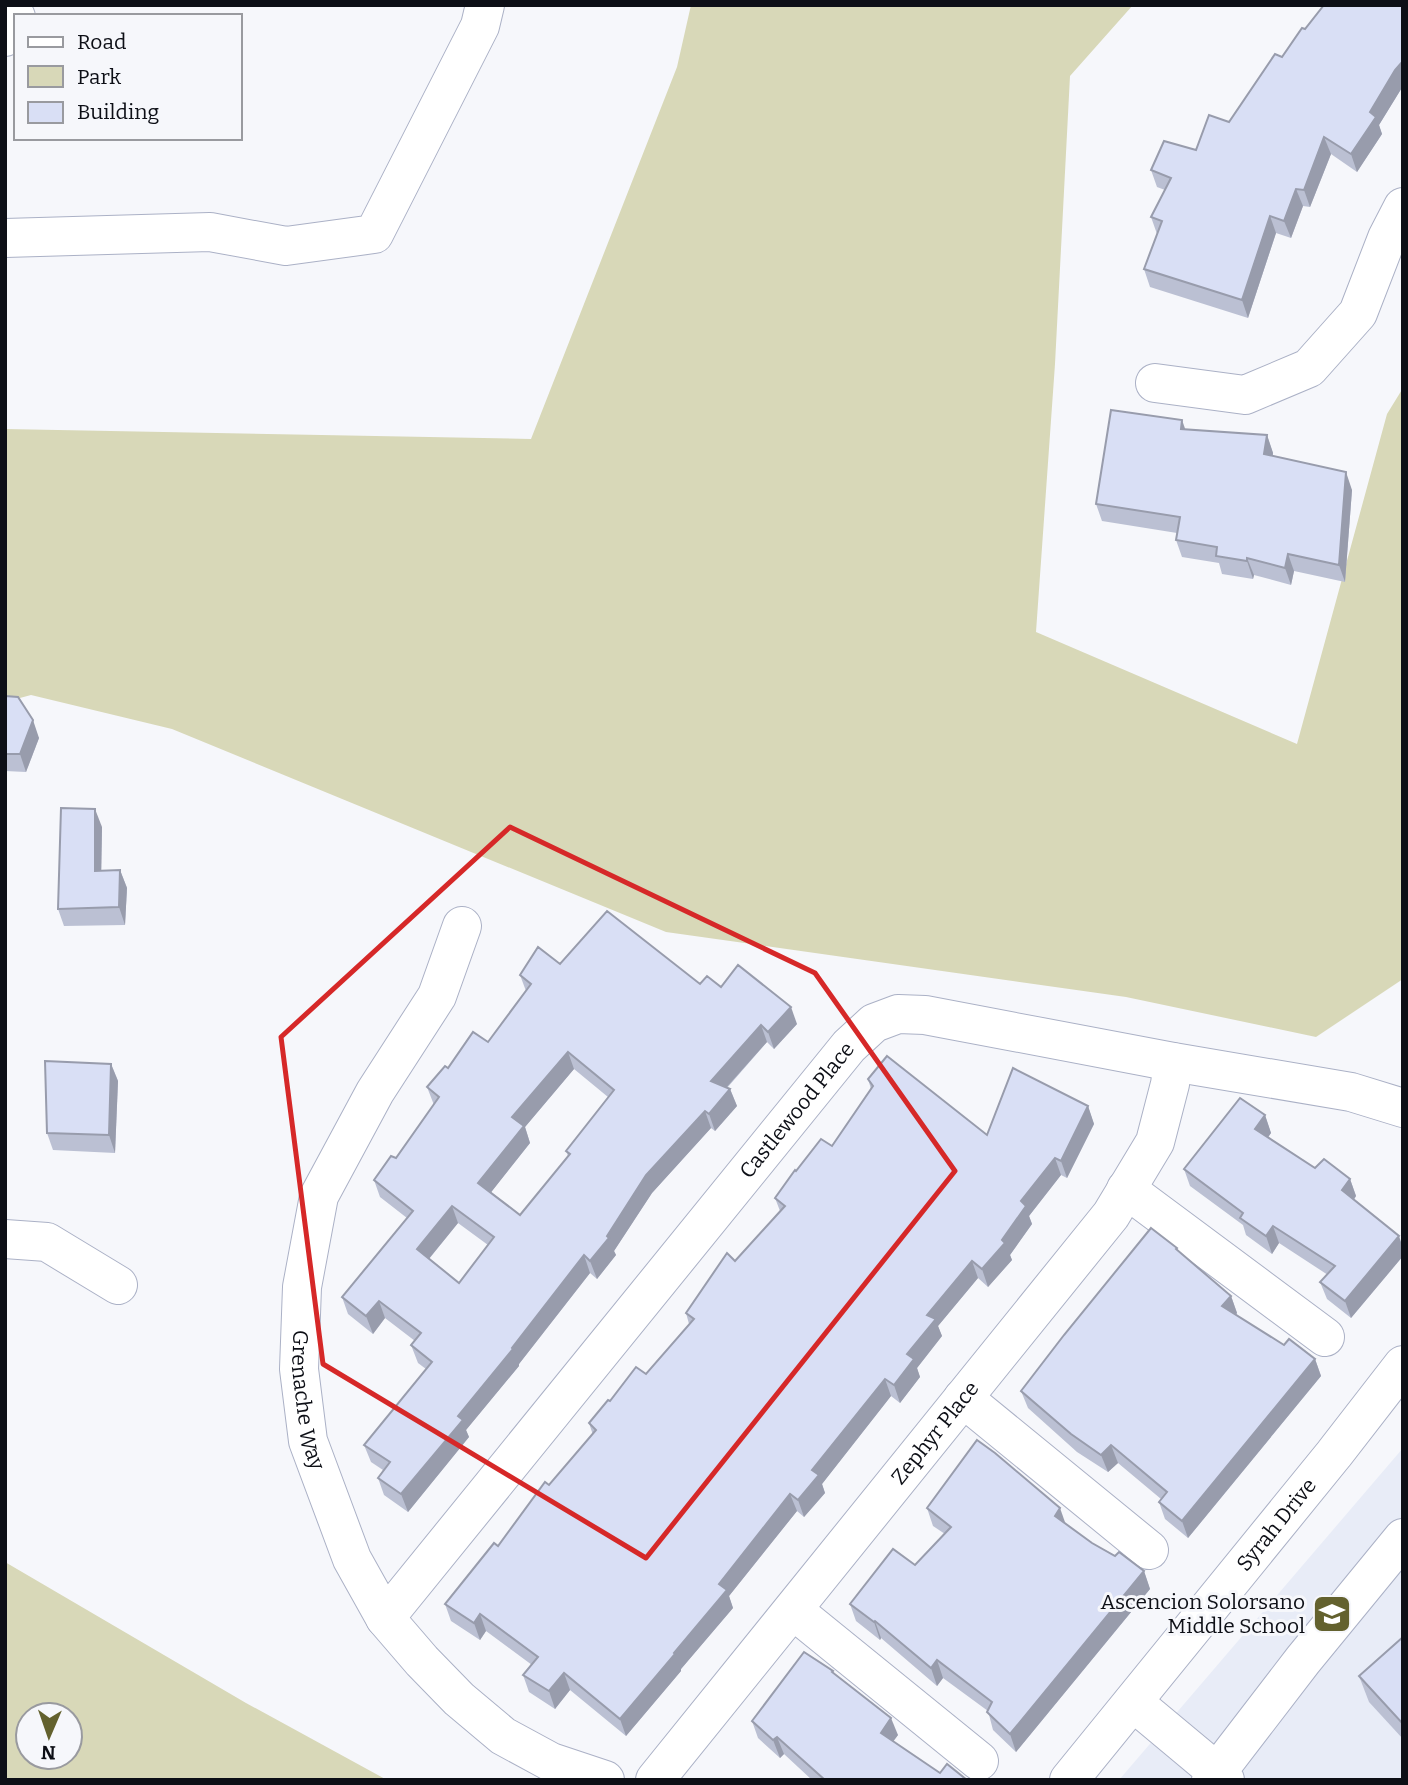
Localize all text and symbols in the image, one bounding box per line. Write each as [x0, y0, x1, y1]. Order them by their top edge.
legend [14, 14, 242, 140]
text: Road [77, 29, 126, 55]
text: Park [77, 64, 121, 90]
text: Building [77, 99, 160, 125]
street label: Castlewood Place [734, 1037, 860, 1183]
street label: Grenache Way [286, 1329, 331, 1474]
street label: Zephyr Place [886, 1376, 985, 1490]
street label: Syrah Drive [1231, 1473, 1322, 1576]
place label: Ascencion Solorsano Middle School [1101, 1589, 1305, 1639]
school or university icon: Ascencion Solorsano Middle School [1311, 1593, 1353, 1635]
north arrow [14, 1701, 84, 1771]
text: N [40, 1741, 56, 1764]

